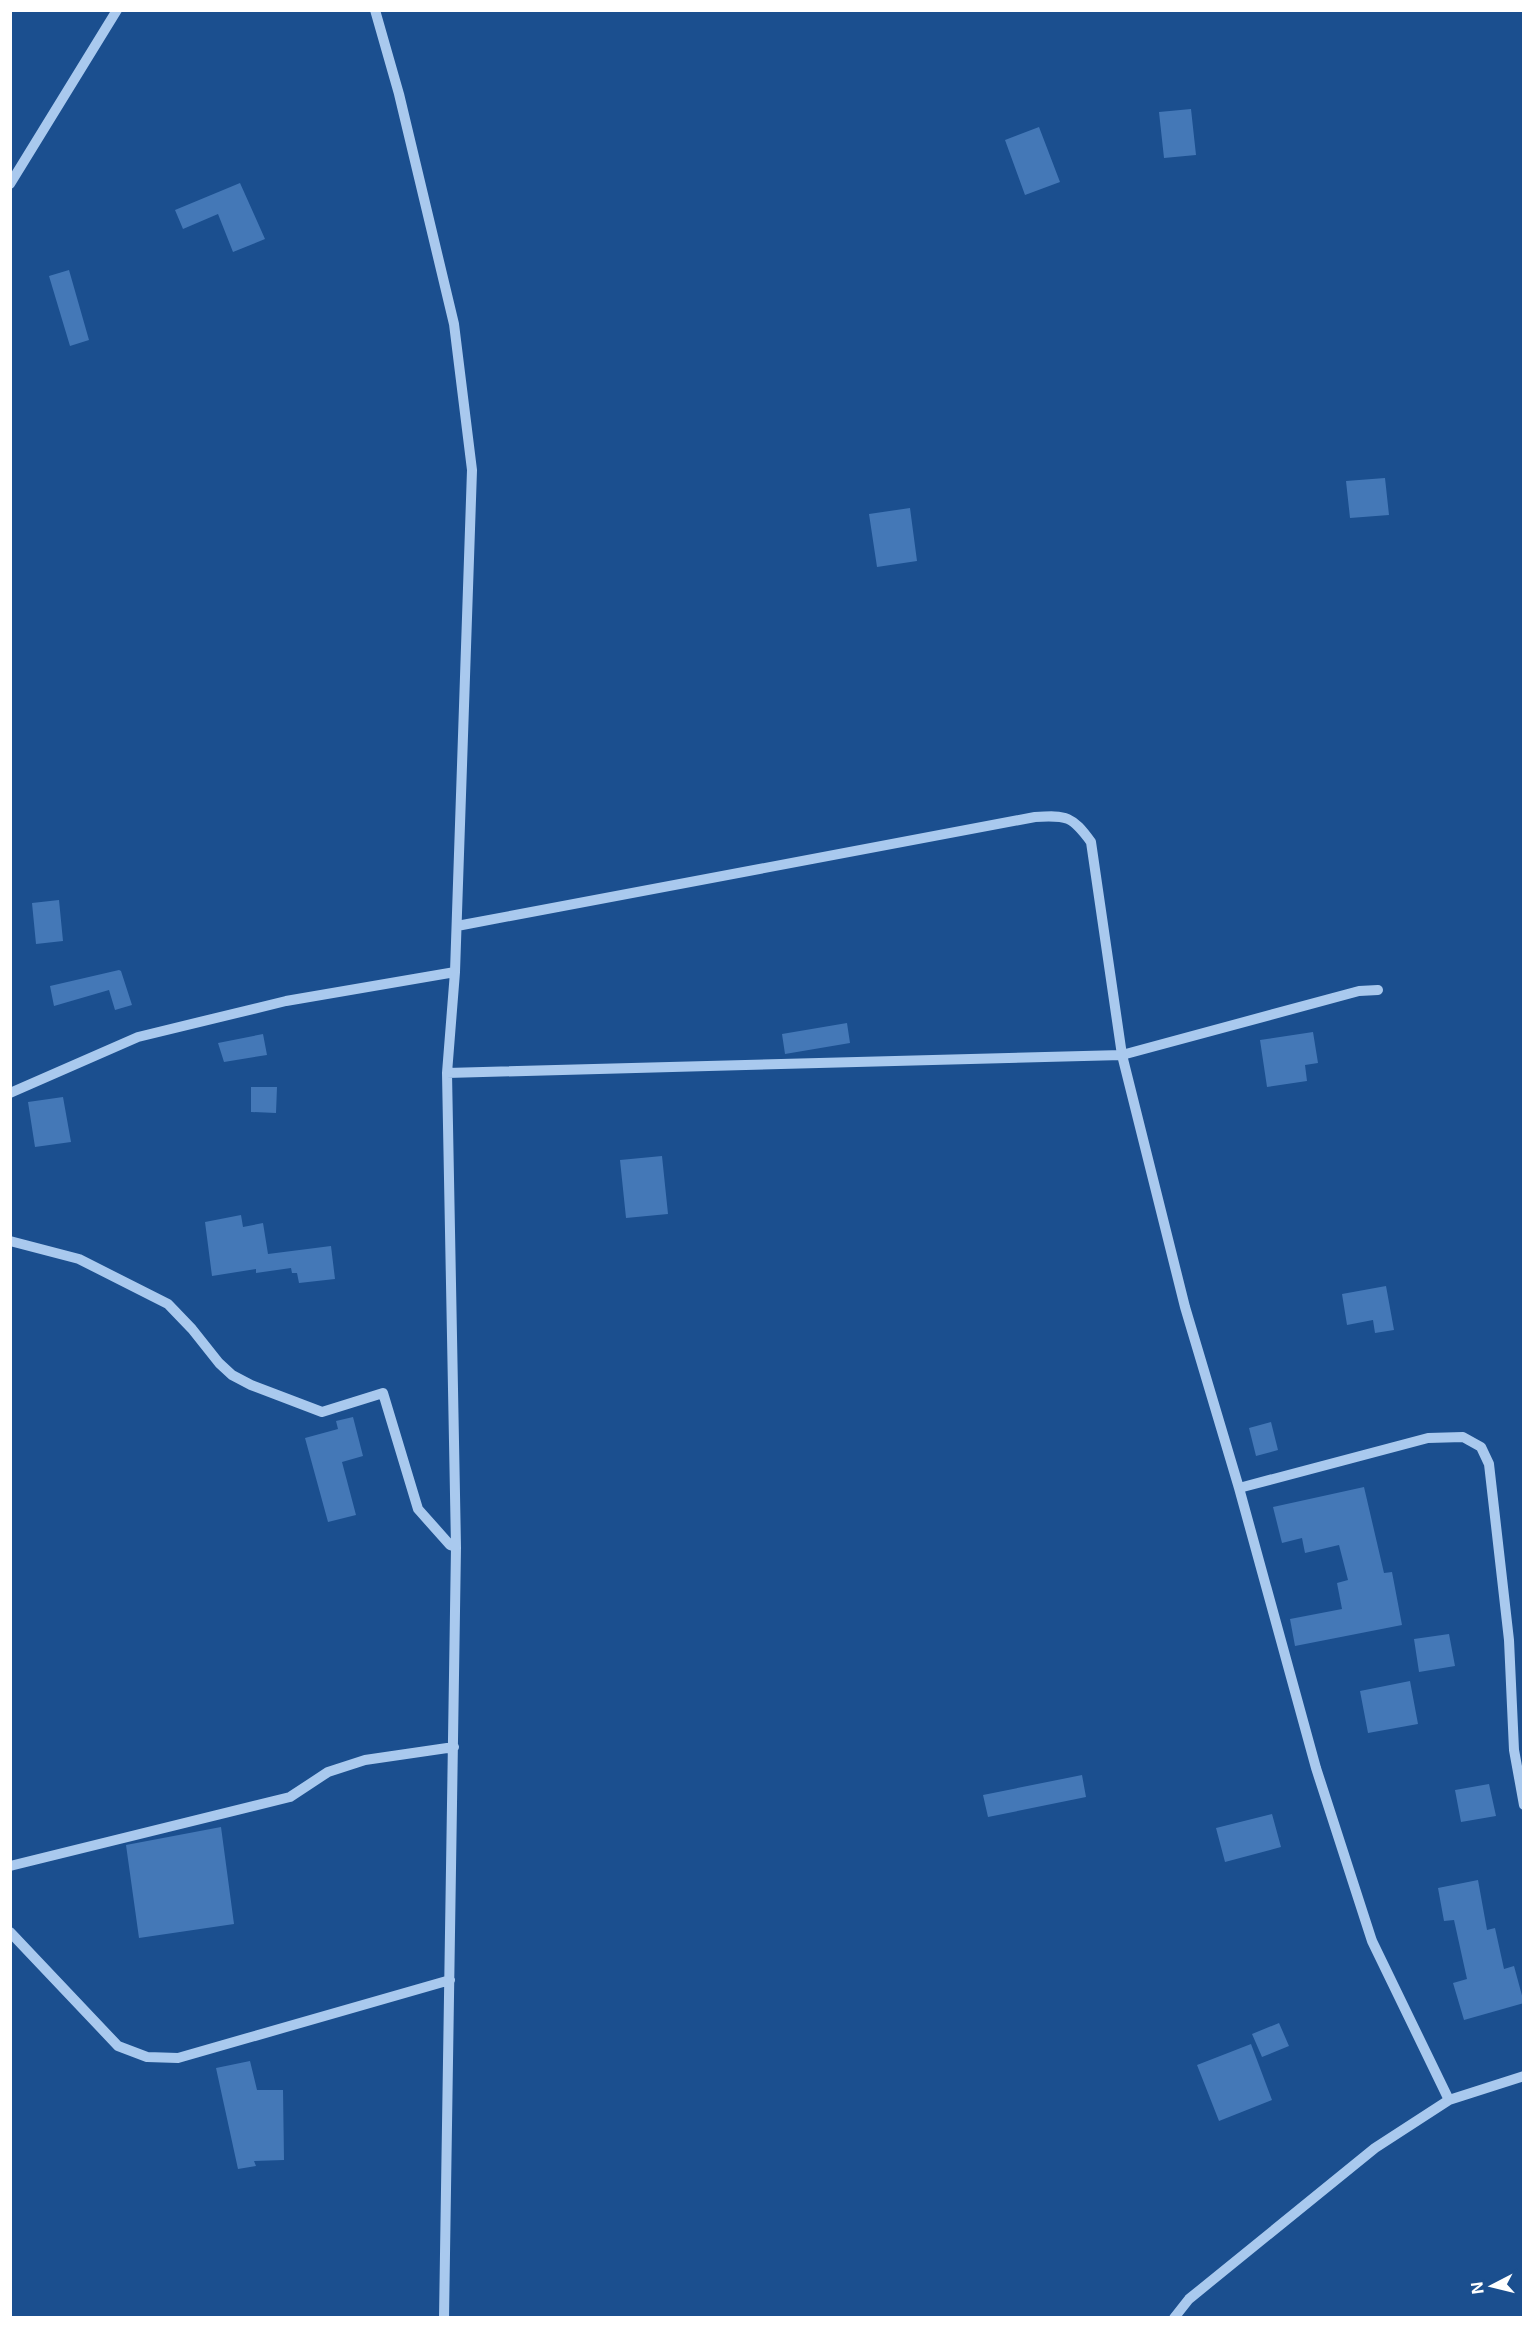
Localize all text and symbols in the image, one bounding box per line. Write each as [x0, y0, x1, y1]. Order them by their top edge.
north arrow [1462, 2256, 1522, 2316]
text: N [1466, 2281, 1488, 2295]

